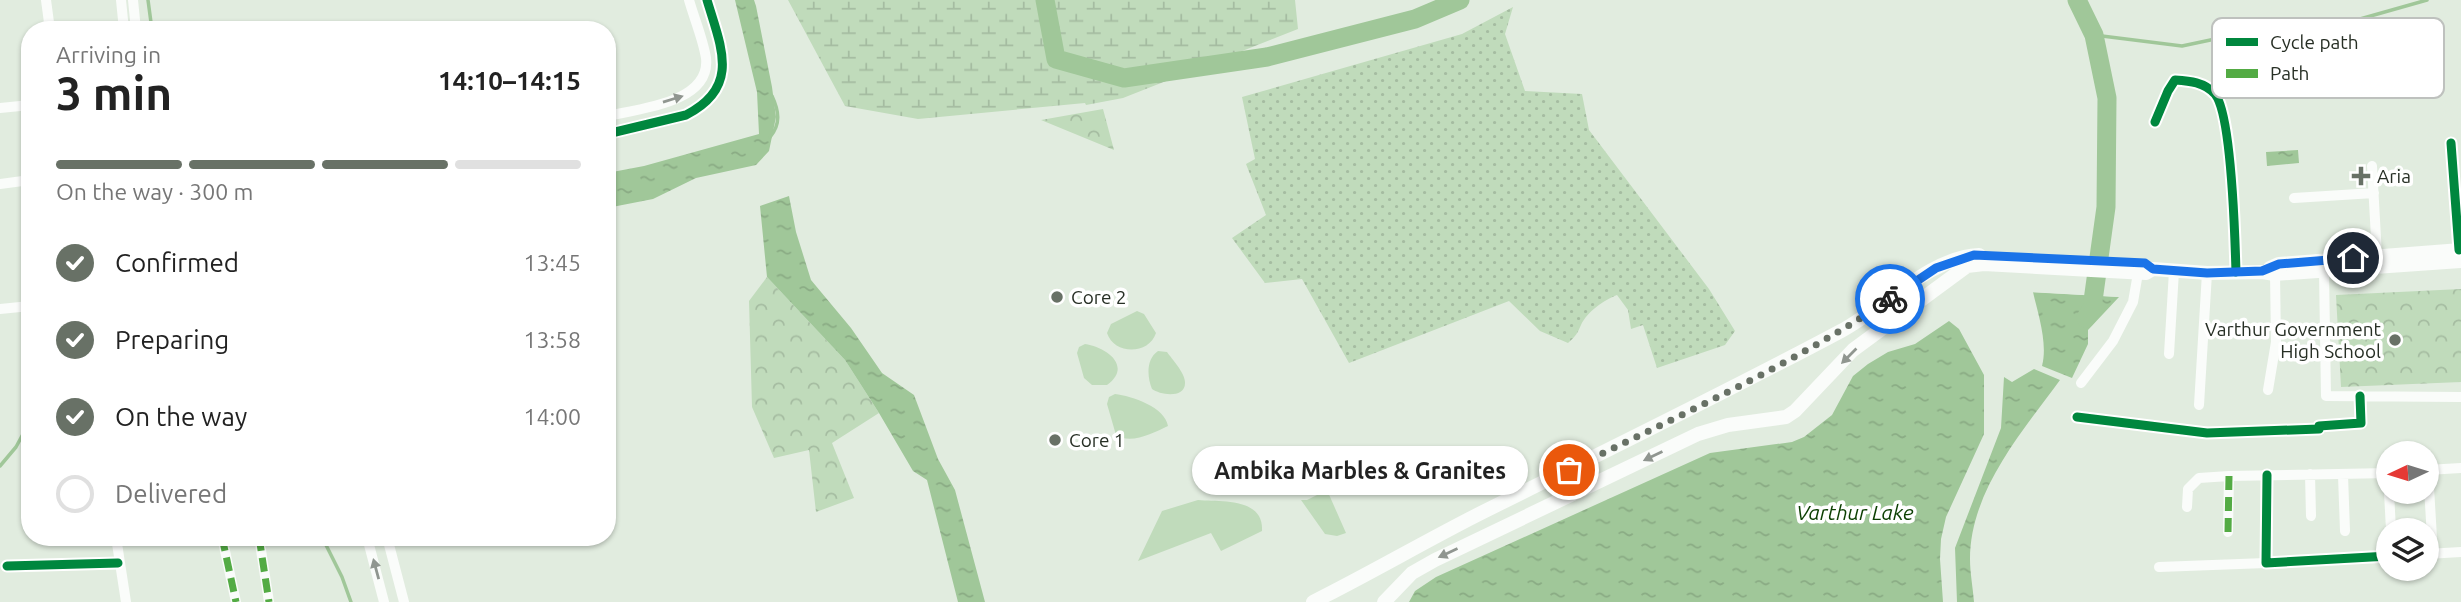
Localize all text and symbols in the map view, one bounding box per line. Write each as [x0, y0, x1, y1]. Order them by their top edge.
legend [2212, 18, 2444, 98]
text: Cycle path [2270, 31, 2359, 53]
text: Arriving in [56, 42, 161, 67]
text: Path [2270, 62, 2309, 84]
text: 14:10–14:15 [438, 66, 581, 95]
text: 3 min [56, 67, 172, 119]
one-way arrow [663, 94, 684, 104]
place label: Aria [2377, 165, 2411, 187]
marker: Aria [2351, 166, 2371, 186]
text: On the way · 300 m [56, 179, 253, 204]
pin [2323, 228, 2383, 288]
icon: home [2334, 239, 2372, 277]
icon: check [56, 244, 94, 282]
text: Confirmed [115, 248, 239, 277]
text: 13:45 [523, 250, 581, 275]
courier [1855, 264, 1925, 334]
icon: bike [1871, 280, 1909, 318]
place label: Core 2 [1071, 286, 1126, 308]
marker: Core 2 [1049, 289, 1065, 305]
place label: Varthur Government High School [2205, 318, 2382, 362]
icon: check [56, 321, 94, 359]
text: Preparing [115, 325, 229, 354]
text: 13:58 [523, 327, 581, 352]
marker: Varthur Government High School [2387, 332, 2403, 348]
one-way arrow [1840, 347, 1857, 364]
icon: check [56, 398, 94, 436]
text: On the way [115, 402, 247, 431]
text: 14:00 [523, 404, 581, 429]
place label: Core 1 [1069, 429, 1124, 451]
marker: Core 1 [1047, 432, 1063, 448]
pin [1539, 440, 1599, 500]
north arrow [2376, 441, 2440, 504]
map controls [2376, 441, 2439, 581]
callout: Ambika Marbles & Granites [1191, 446, 1527, 494]
one-way arrow [1643, 450, 1663, 461]
icon: bag [1550, 451, 1588, 489]
text: Ambika Marbles & Granites [1214, 458, 1506, 483]
text: Delivered [115, 479, 227, 508]
water label: Varthur Lake [1796, 500, 1914, 524]
button: layers [2376, 518, 2439, 581]
one-way arrow [1438, 548, 1458, 559]
one-way arrow [371, 559, 381, 580]

